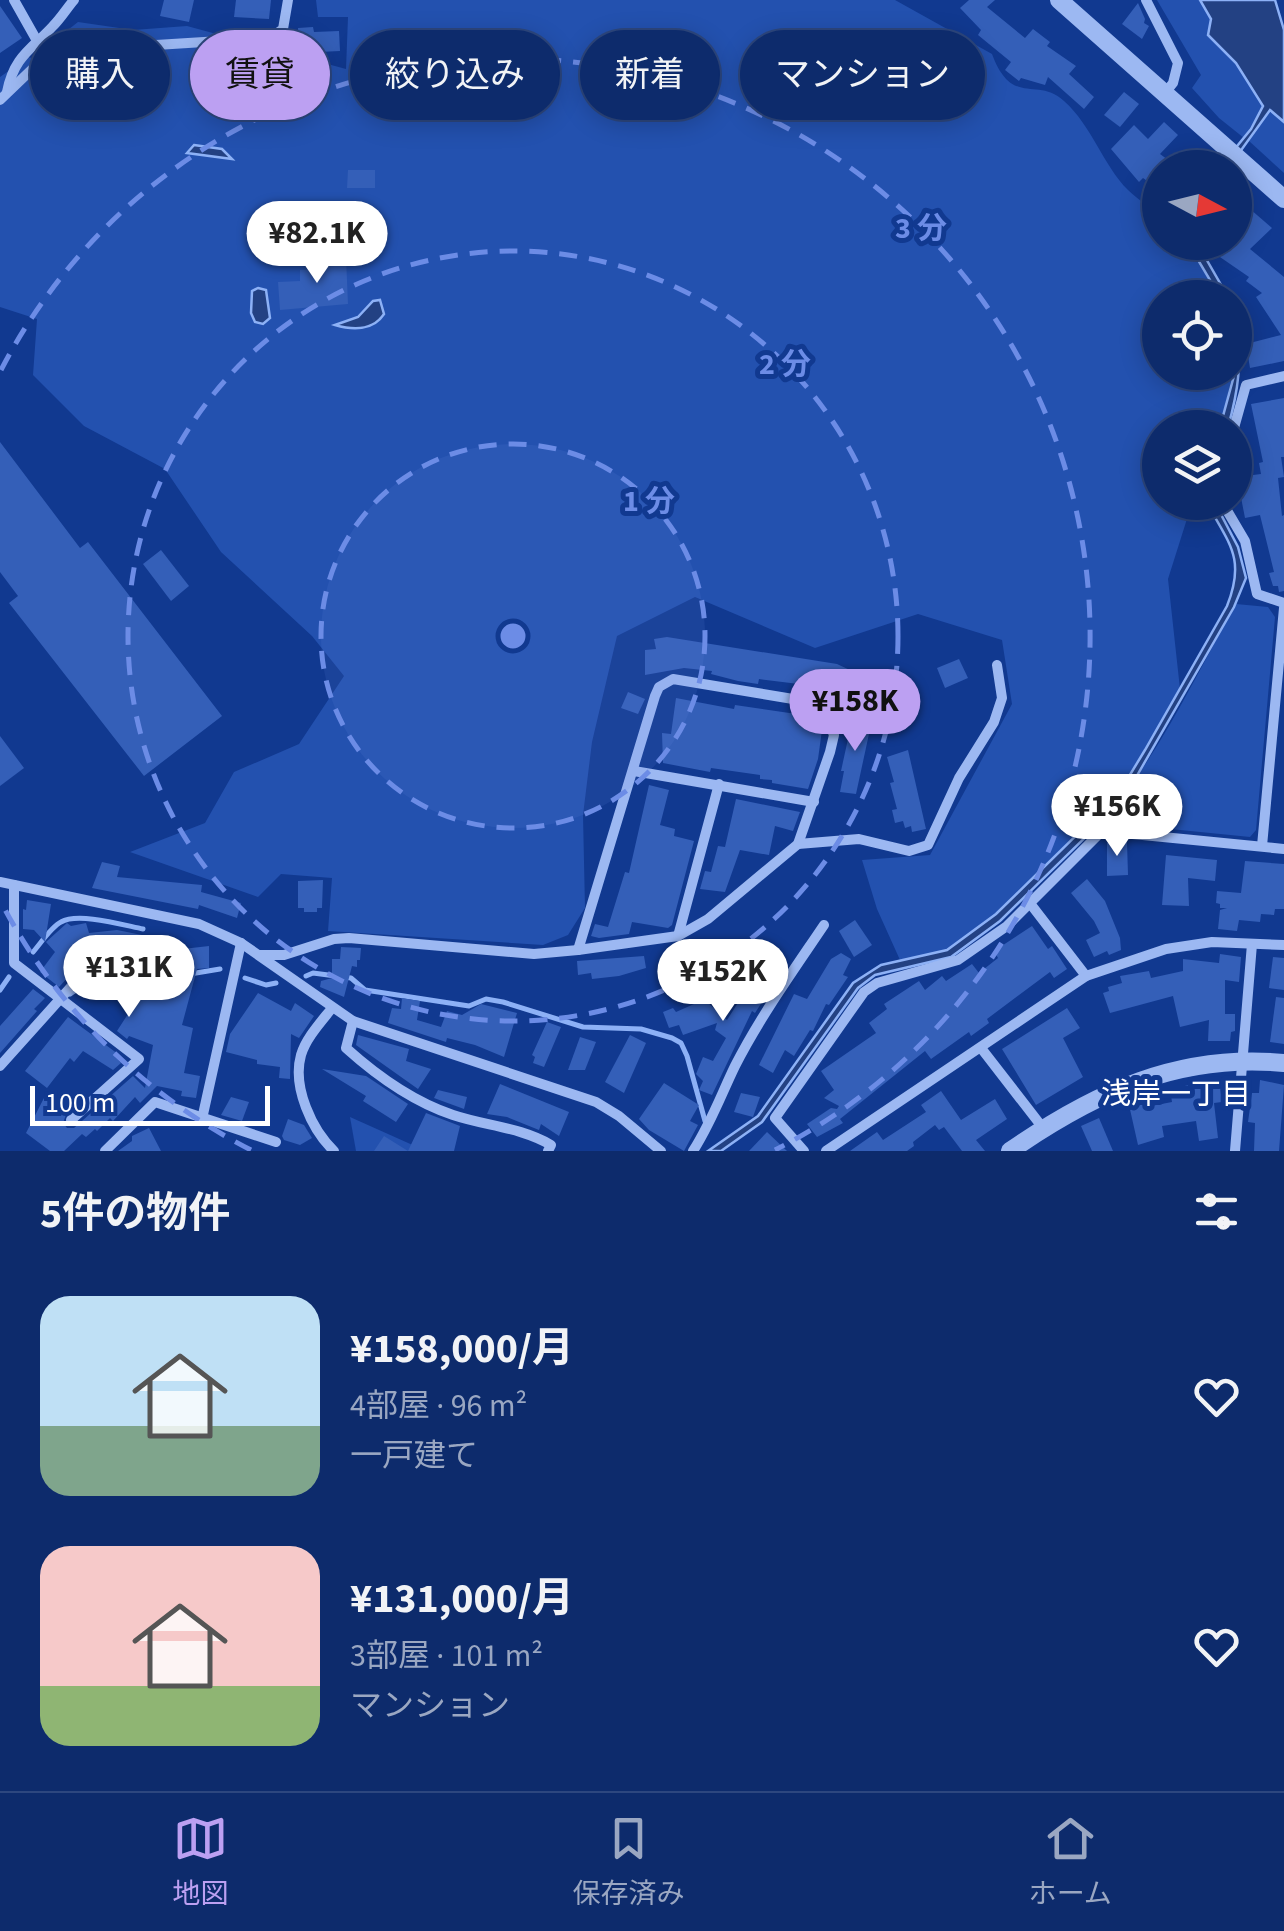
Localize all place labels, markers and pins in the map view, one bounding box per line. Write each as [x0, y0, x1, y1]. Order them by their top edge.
pin: ¥82.1K [236, 201, 398, 286]
centre of rings [495, 618, 531, 654]
pin: ¥158K [785, 669, 925, 754]
pin: ¥156K [1047, 774, 1187, 859]
pin: ¥131K [59, 935, 199, 1020]
pin: ¥152K [653, 939, 793, 1024]

